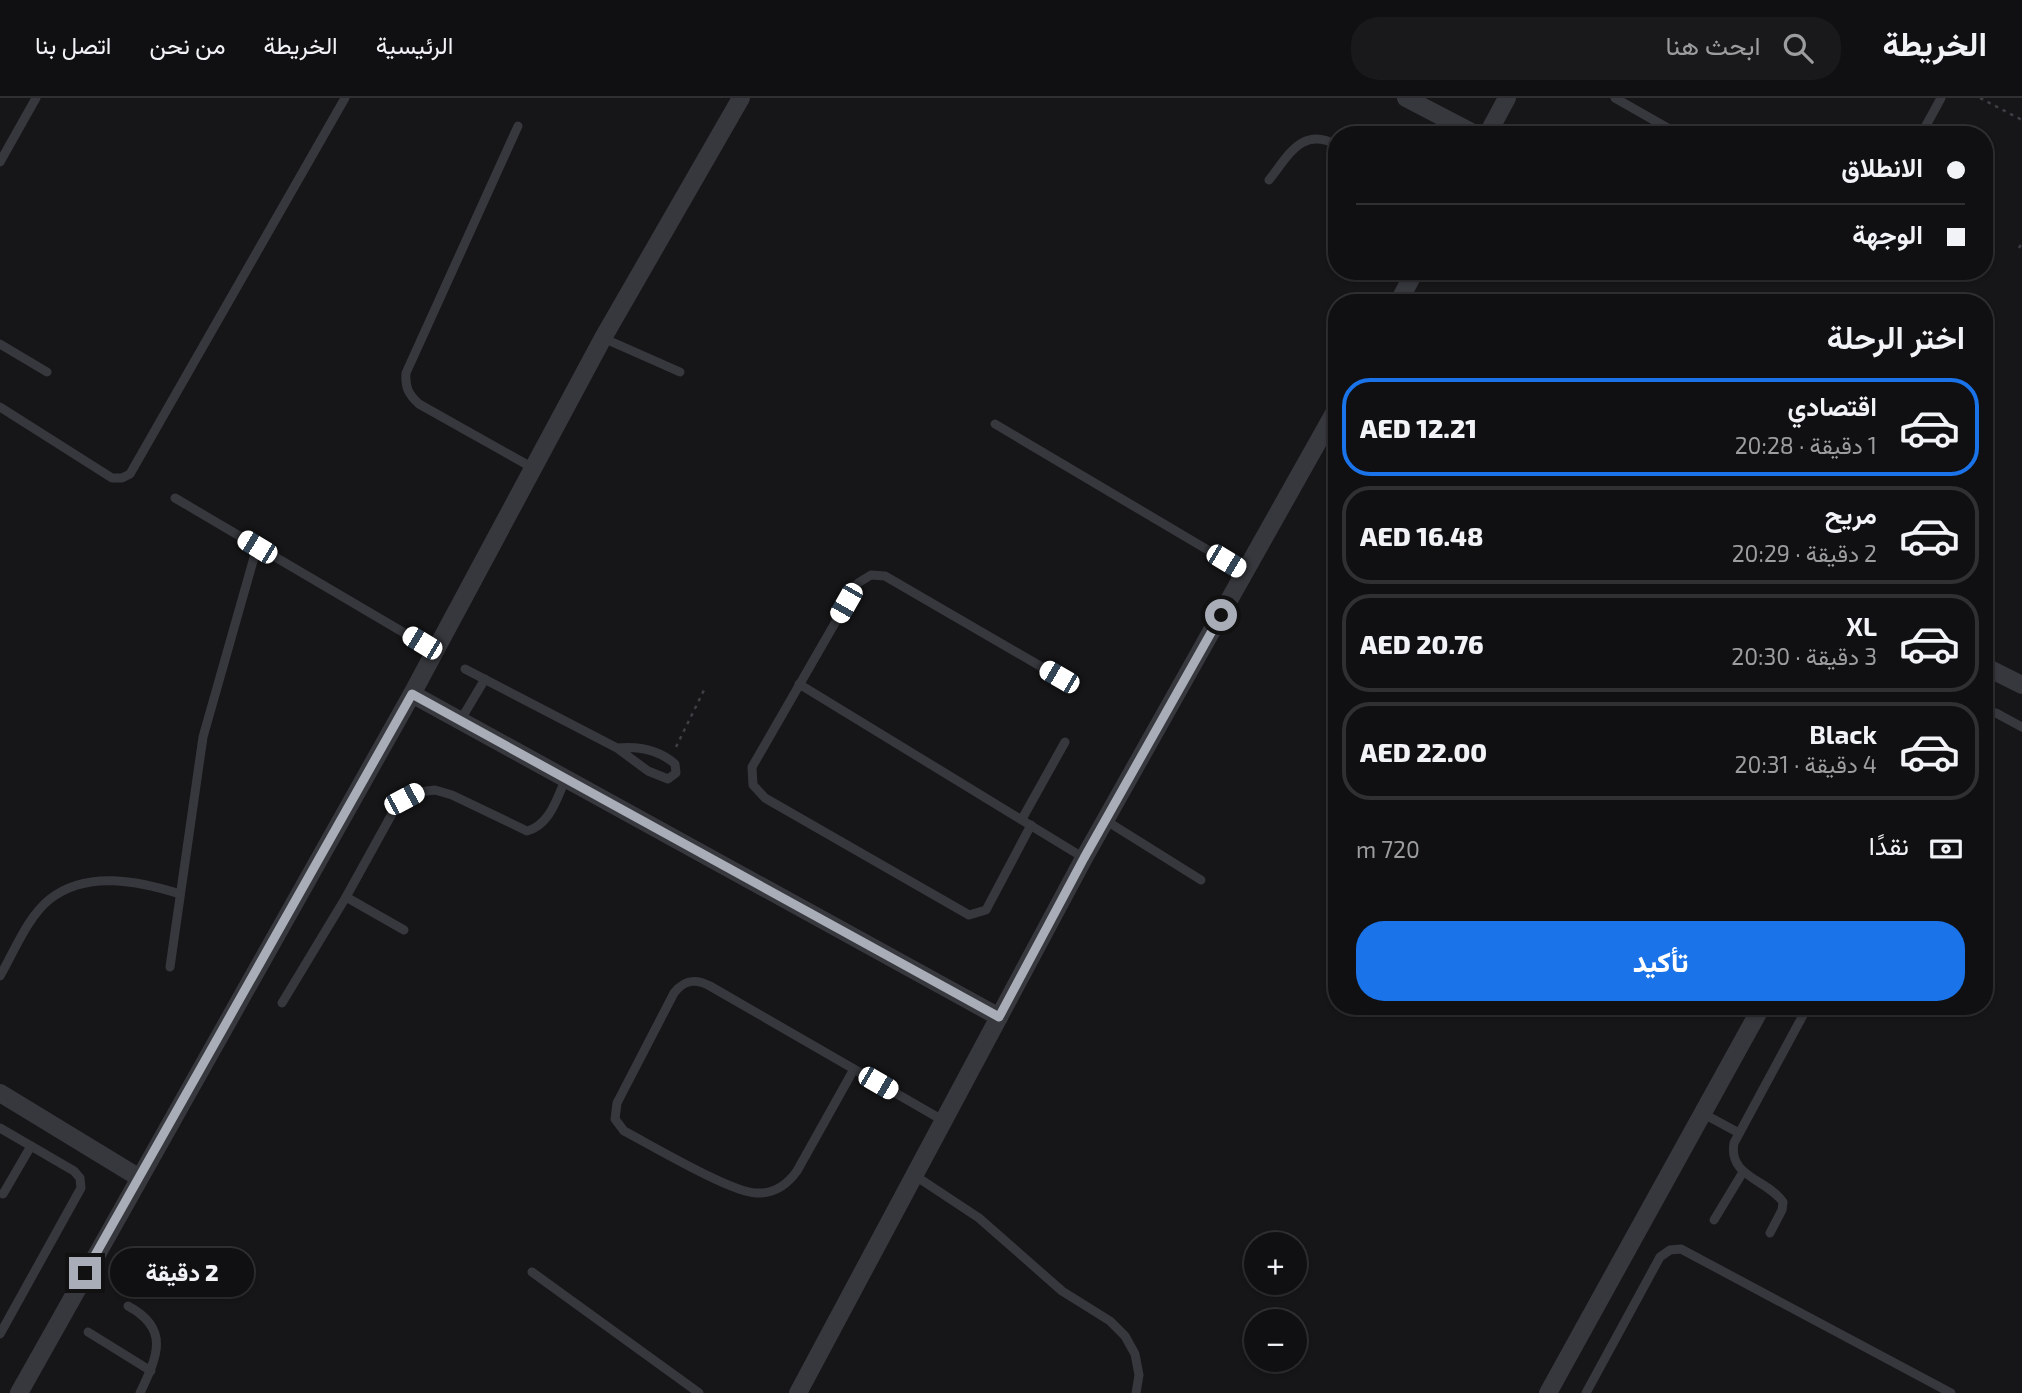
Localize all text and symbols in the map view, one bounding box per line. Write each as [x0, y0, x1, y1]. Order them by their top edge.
search box [1351, 17, 1841, 80]
text: الخريطة [1883, 23, 1987, 63]
text: ابحث هنا [1666, 29, 1761, 60]
icon: search [1779, 29, 1817, 67]
text: اتصل بنا [35, 30, 111, 59]
text: من نحن [149, 30, 225, 59]
text: الخريطة [263, 30, 338, 59]
text: الرئيسية [376, 30, 453, 59]
text: الانطلاق [1841, 151, 1923, 182]
text: الوجهة [1852, 218, 1923, 249]
text: اختر الرحلة [1827, 317, 1965, 355]
text: اقتصادي [1788, 390, 1877, 421]
icon: car [1898, 396, 1961, 459]
text: AED 12.21 [1360, 412, 1477, 443]
text: 1 دقيقة · 20:28 [1735, 431, 1877, 459]
text: مريح [1825, 498, 1877, 529]
icon: car [1898, 504, 1961, 567]
text: AED 16.48 [1360, 520, 1483, 551]
car [234, 527, 281, 567]
text: 2 دقيقة · 20:29 [1732, 539, 1877, 567]
car [1203, 541, 1250, 581]
car [827, 580, 866, 626]
route start [1205, 599, 1237, 631]
text: XL [1846, 610, 1877, 641]
icon: car [1898, 612, 1961, 675]
car [399, 623, 446, 663]
text: AED 20.76 [1360, 628, 1484, 659]
text: 3 دقيقة · 20:30 [1731, 642, 1877, 670]
car [1036, 657, 1083, 697]
text: Black [1809, 718, 1877, 749]
icon: car [1898, 720, 1961, 783]
text: AED 22.00 [1360, 736, 1487, 767]
text: 4 دقيقة · 20:31 [1735, 750, 1877, 778]
car [381, 780, 428, 818]
text: نقدًا [1869, 829, 1909, 860]
icon: cash [1927, 830, 1965, 868]
text: 720 m [1356, 835, 1420, 863]
button: تأكيد [1356, 921, 1965, 1001]
car [855, 1063, 902, 1103]
map controls [1244, 1232, 1307, 1372]
button: + [1244, 1232, 1307, 1295]
callout: 2 دقيقة [110, 1248, 253, 1298]
route end [69, 1257, 101, 1289]
text: 2 دقيقة [146, 1258, 218, 1286]
button: − [1244, 1309, 1307, 1372]

